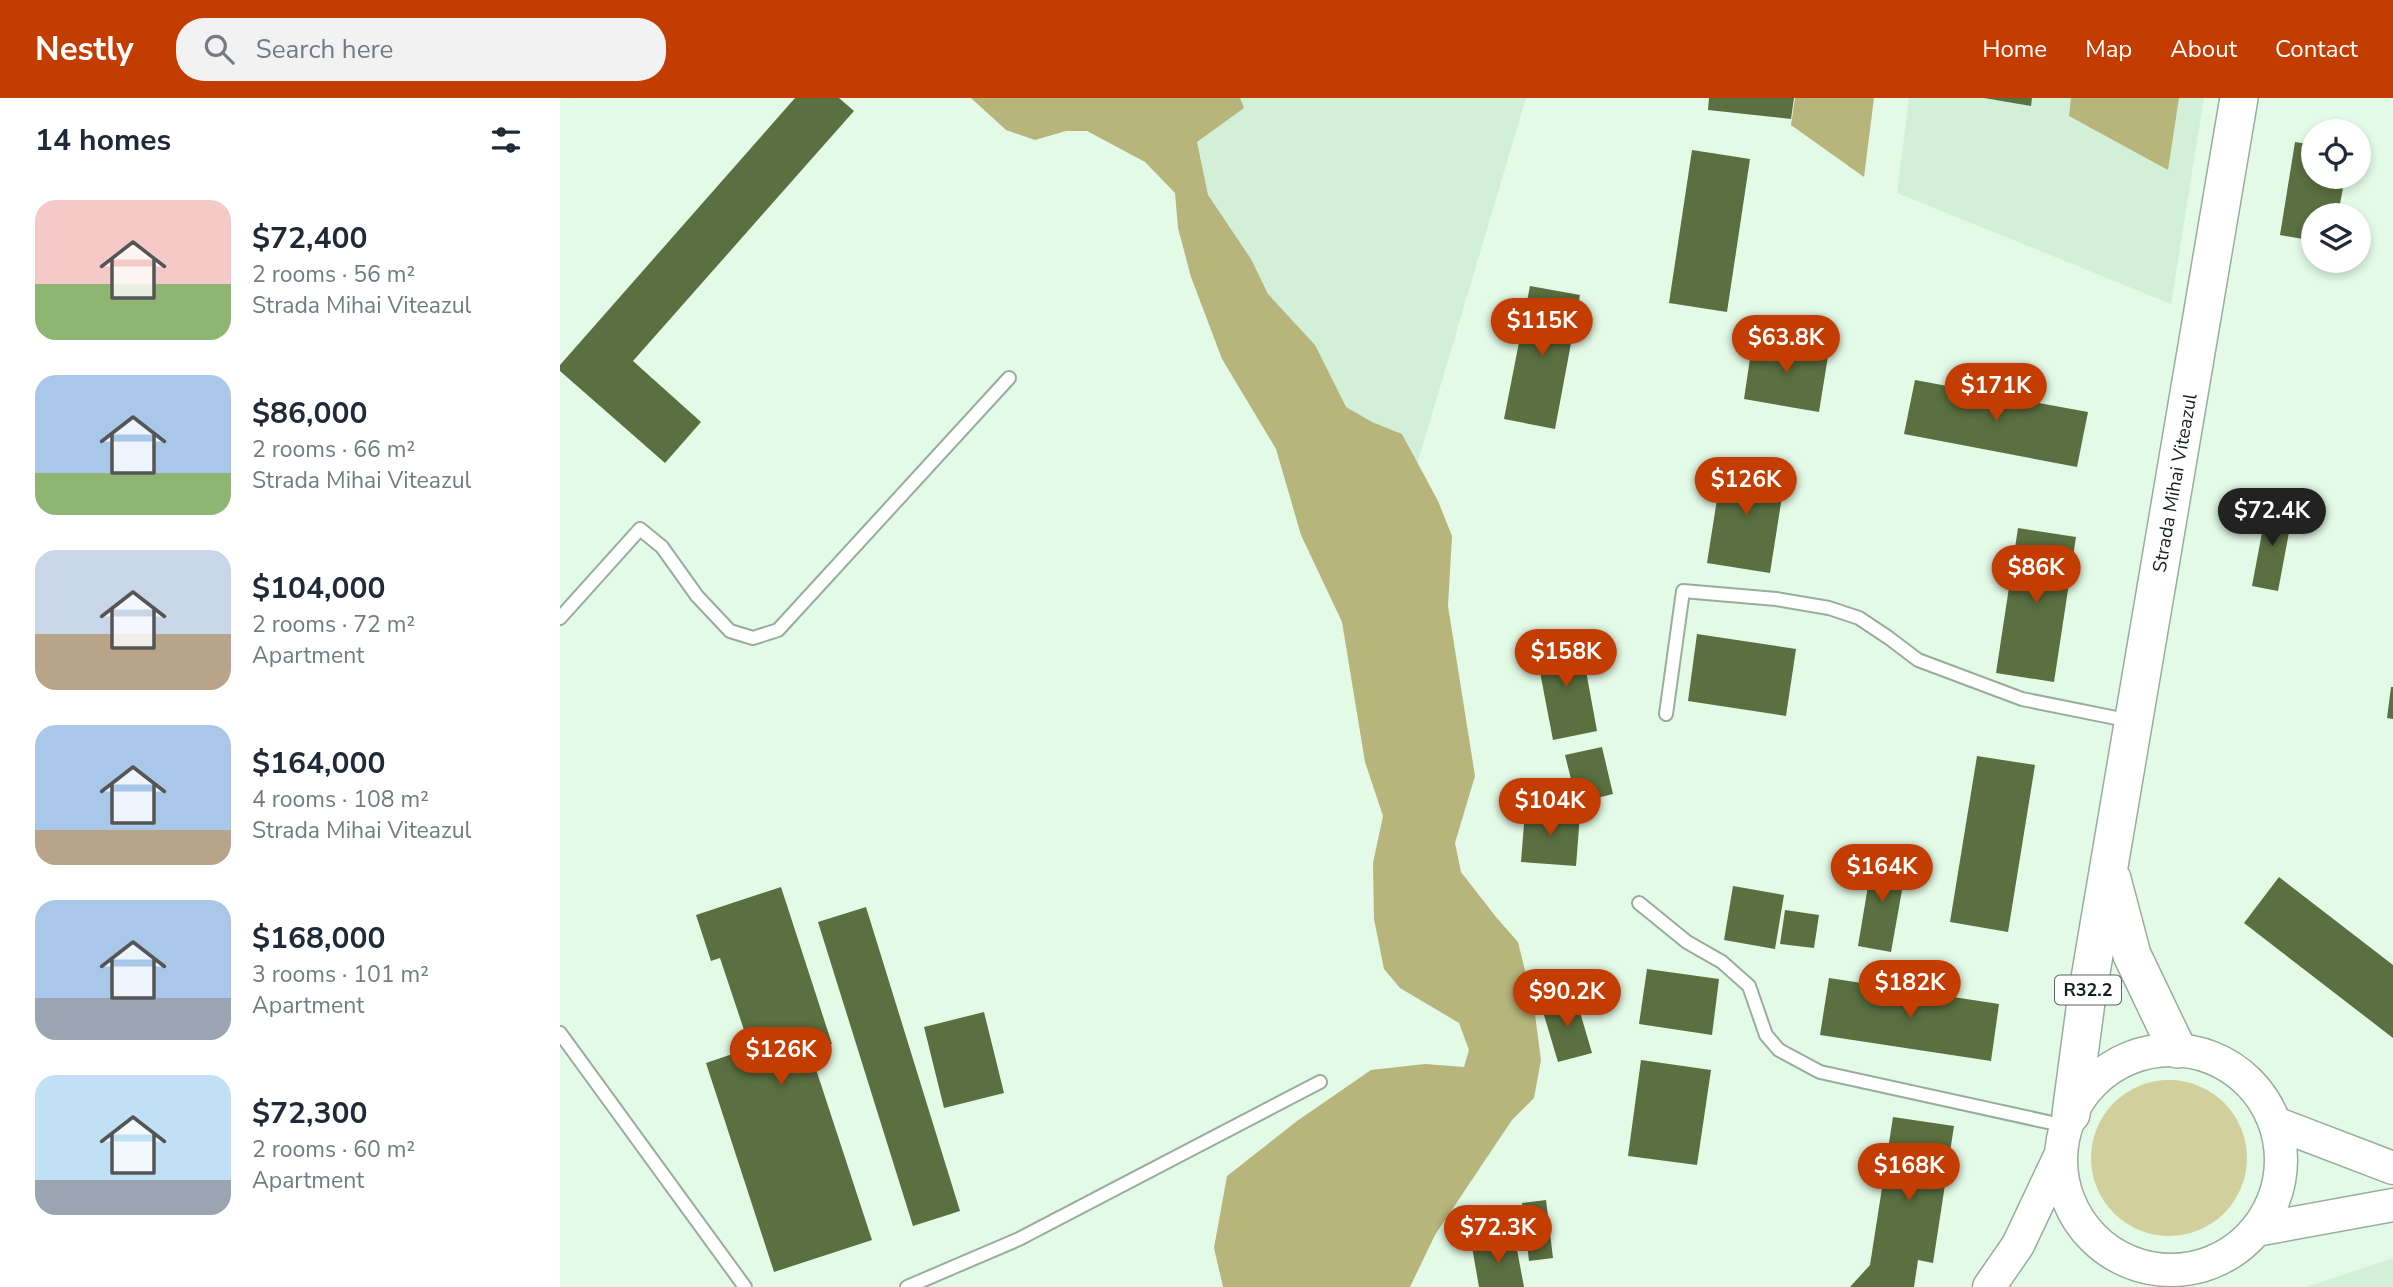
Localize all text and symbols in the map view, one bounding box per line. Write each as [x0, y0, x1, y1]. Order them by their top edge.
search box [176, 18, 666, 81]
text: Nestly [35, 27, 134, 72]
icon: search [200, 30, 238, 68]
text: Search here [256, 32, 393, 67]
text: Home [1982, 33, 2047, 65]
text: Map [2085, 33, 2132, 65]
text: About [2170, 33, 2237, 65]
text: Contact [2275, 33, 2358, 65]
map controls [2301, 119, 2371, 273]
button: locate [2301, 119, 2371, 189]
text: 14 homes [35, 120, 171, 161]
icon: filters [487, 121, 525, 159]
button: layers [2301, 203, 2371, 273]
text: $72,400 [252, 218, 367, 259]
icon: home [91, 228, 175, 312]
text: 2 rooms · 56 m² [252, 259, 415, 290]
text: Strada Mihai Viteazul [252, 290, 471, 321]
pin: $115K [1493, 299, 1591, 358]
text: $115K [1507, 305, 1577, 336]
pin: $63.8K [1729, 316, 1843, 375]
text: $63.8K [1748, 322, 1824, 353]
pin: $171K [1947, 364, 2045, 423]
text: $171K [1961, 370, 2031, 401]
street label: Strada Mihai Viteazul [2146, 391, 2204, 574]
text: $86,000 [252, 393, 367, 434]
icon: home [91, 403, 175, 487]
text: 2 rooms · 66 m² [252, 434, 415, 465]
pin: $126K [1697, 458, 1795, 517]
text: $126K [1711, 464, 1781, 495]
text: Strada Mihai Viteazul [252, 465, 471, 496]
pin: $72.4K [2215, 489, 2329, 548]
text: $72.4K [2234, 495, 2310, 526]
pin: $86K [1995, 546, 2077, 605]
text: $86K [2008, 552, 2064, 583]
text: $104,000 [252, 568, 385, 609]
icon: home [91, 578, 175, 662]
text: 2 rooms · 72 m² [252, 609, 415, 640]
pin: $158K [1517, 630, 1615, 689]
text: $158K [1531, 636, 1601, 667]
text: Apartment [252, 640, 364, 671]
text: $164,000 [252, 743, 385, 784]
icon: home [91, 753, 175, 837]
pin: $104K [1501, 778, 1599, 838]
text: 4 rooms · 108 m² [252, 784, 429, 815]
text: $104K [1515, 785, 1585, 816]
text: Strada Mihai Viteazul [252, 815, 471, 846]
pin: $164K [1833, 844, 1931, 904]
text: $164K [1847, 851, 1917, 882]
text: $168,000 [252, 918, 385, 959]
icon: home [91, 928, 175, 1012]
text: 3 rooms · 101 m² [252, 959, 429, 990]
pin: $182K [1861, 960, 1959, 1020]
text: $182K [1875, 967, 1945, 998]
pin: $90.2K [1510, 970, 1624, 1029]
text: $90.2K [1529, 976, 1605, 1007]
road number: R32.2 [2055, 976, 2121, 1004]
text: Apartment [252, 990, 364, 1021]
pin: $126K [732, 1028, 830, 1087]
text: $126K [746, 1034, 816, 1065]
text: $72,300 [252, 1093, 367, 1134]
icon: home [91, 1103, 175, 1187]
text: 2 rooms · 60 m² [252, 1134, 415, 1165]
pin: $168K [1860, 1144, 1958, 1203]
text: $168K [1874, 1150, 1944, 1181]
text: Apartment [252, 1165, 364, 1196]
pin: $72.3K [1441, 1206, 1555, 1265]
text: $72.3K [1460, 1212, 1536, 1243]

